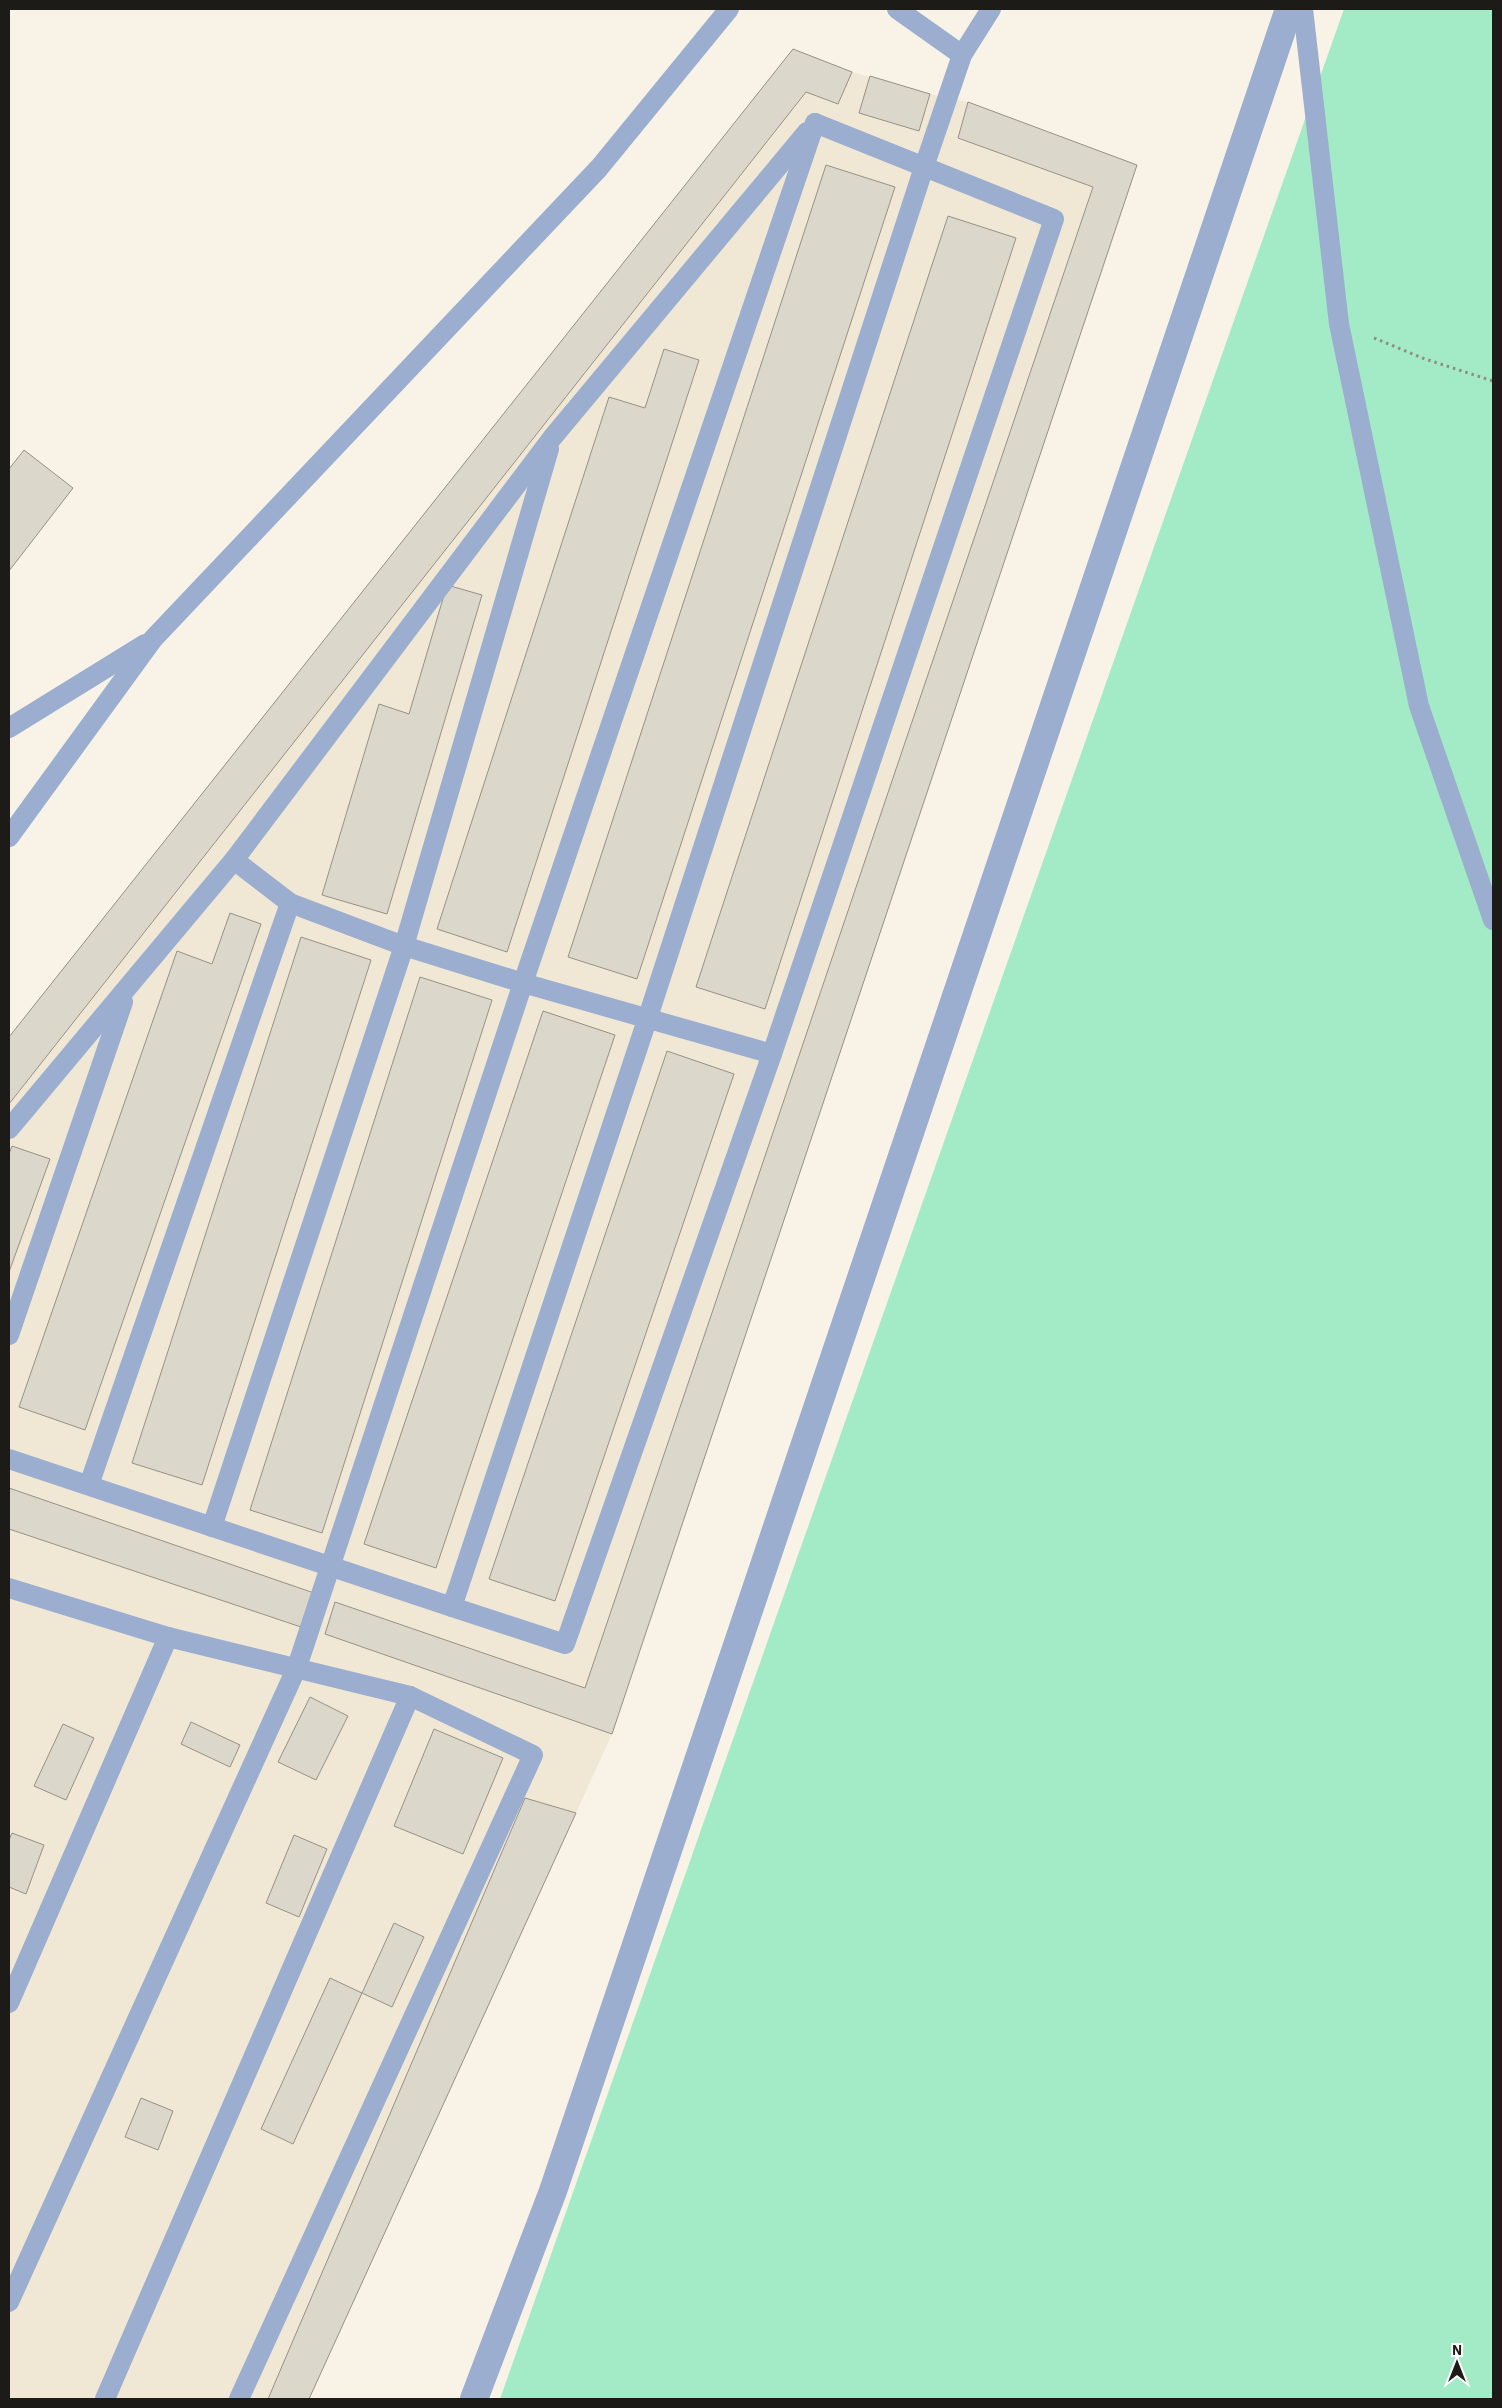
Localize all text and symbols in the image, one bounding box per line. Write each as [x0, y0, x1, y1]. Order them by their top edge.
north arrow [1432, 2338, 1482, 2388]
text: N [1452, 2341, 1462, 2359]

